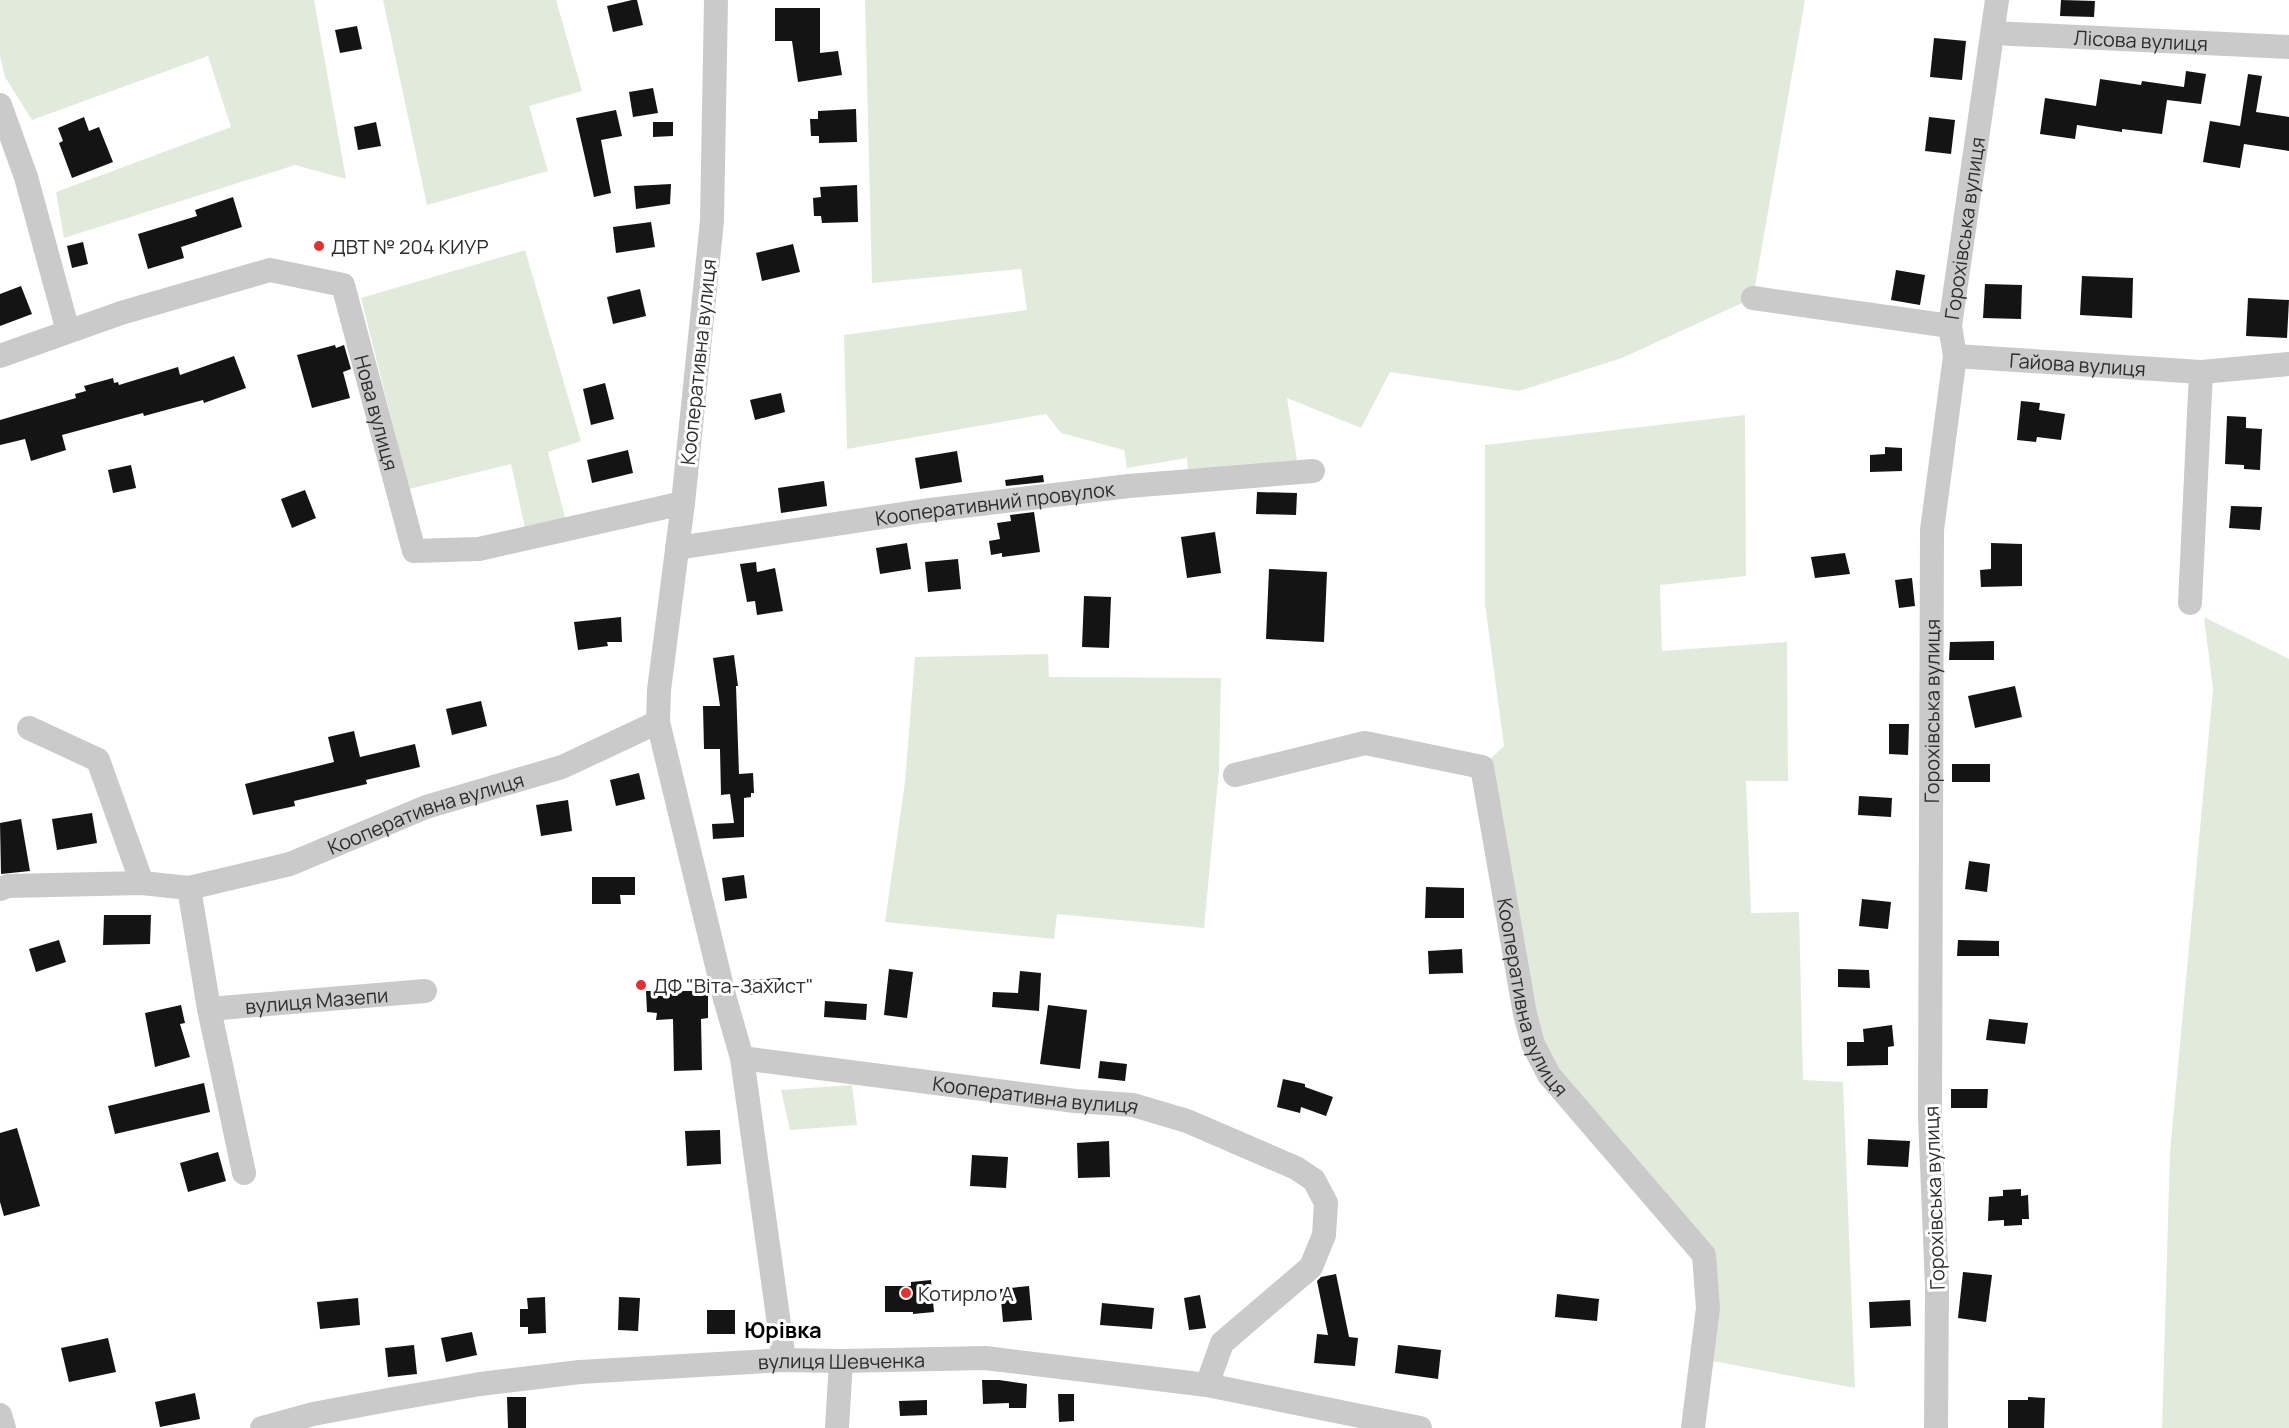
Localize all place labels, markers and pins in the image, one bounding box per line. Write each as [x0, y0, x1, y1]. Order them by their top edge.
place label: ДВТ № 204 КИУР [331, 233, 489, 260]
marker: ДВТ № 204 КИУР [312, 239, 326, 253]
place label: ДФ "Віта-Захист" [653, 972, 814, 999]
marker: ДФ "Віта-Захист" [634, 978, 648, 992]
place label: Котирло А [918, 1280, 1014, 1307]
marker: Котирло А [899, 1286, 913, 1300]

